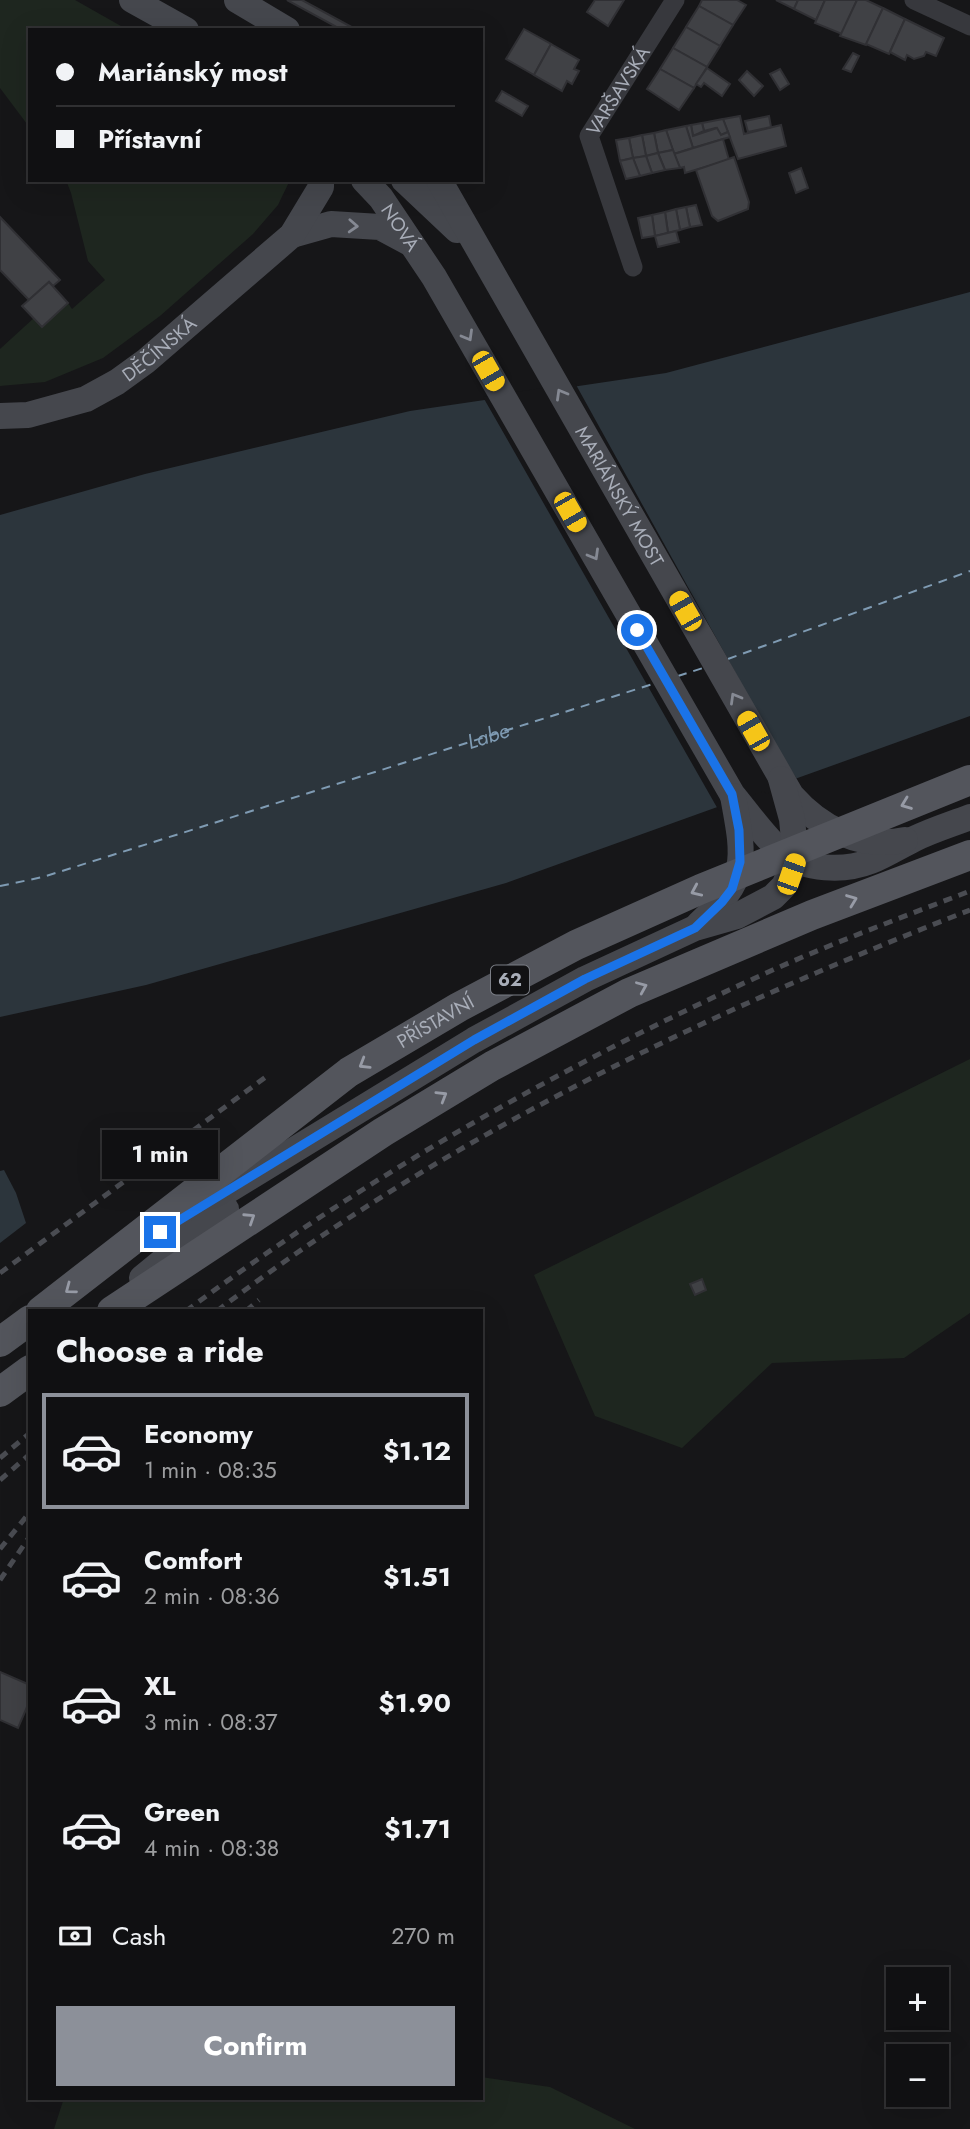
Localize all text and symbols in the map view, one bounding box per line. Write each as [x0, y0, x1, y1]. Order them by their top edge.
street label: VARŠAVSKÁ [580, 40, 657, 141]
text: Mariánský most [98, 53, 288, 91]
text: Přístavní [98, 120, 201, 158]
street label: NOVÁ [374, 198, 426, 257]
one-way arrow [348, 218, 359, 233]
street label: DĚČÍNSKÁ [116, 310, 203, 388]
one-way arrow [460, 329, 473, 342]
car [469, 348, 508, 394]
one-way arrow [556, 389, 569, 402]
street label: MARIÁNSKÝ MOST [568, 421, 670, 571]
car [551, 489, 590, 535]
one-way arrow [586, 547, 599, 560]
car [666, 588, 705, 634]
route start [621, 614, 653, 646]
one-way arrow [730, 693, 743, 706]
car [734, 708, 773, 754]
water label: Labe [463, 715, 514, 757]
one-way arrow [901, 796, 913, 810]
car [775, 851, 808, 897]
one-way arrow [691, 883, 703, 897]
one-way arrow [845, 894, 857, 908]
road number: 62 [491, 965, 529, 995]
one-way arrow [635, 982, 647, 996]
street label: PŘÍSTAVNÍ [392, 988, 479, 1055]
one-way arrow [359, 1055, 372, 1068]
one-way arrow [435, 1092, 448, 1105]
callout: 1 min [102, 1130, 218, 1180]
text: 1 min [131, 1137, 189, 1171]
one-way arrow [242, 1214, 255, 1227]
route end [144, 1216, 176, 1248]
one-way arrow [65, 1281, 78, 1293]
text: Choose a ride [56, 1328, 264, 1374]
text: Economy [144, 1415, 253, 1453]
icon: car [60, 1420, 123, 1483]
text: $1.12 [383, 1432, 451, 1470]
text: 1 min · 08:35 [144, 1453, 277, 1487]
text: Comfort [144, 1541, 242, 1579]
icon: car [60, 1546, 123, 1609]
text: $1.51 [383, 1558, 451, 1596]
text: 2 min · 08:36 [144, 1579, 280, 1613]
text: XL [144, 1667, 176, 1705]
icon: car [60, 1672, 123, 1735]
text: $1.90 [379, 1684, 451, 1722]
text: 3 min · 08:37 [144, 1705, 278, 1739]
text: Green [144, 1793, 220, 1831]
icon: car [60, 1798, 123, 1861]
text: $1.71 [384, 1810, 451, 1848]
text: 4 min · 08:38 [144, 1831, 279, 1865]
icon: cash [56, 1917, 94, 1955]
text: Cash [112, 1917, 166, 1955]
text: 270 m [391, 1919, 455, 1953]
map controls [886, 1967, 949, 2107]
button: + [886, 1967, 949, 2030]
button: Confirm [56, 2006, 455, 2086]
button: − [886, 2044, 949, 2107]

